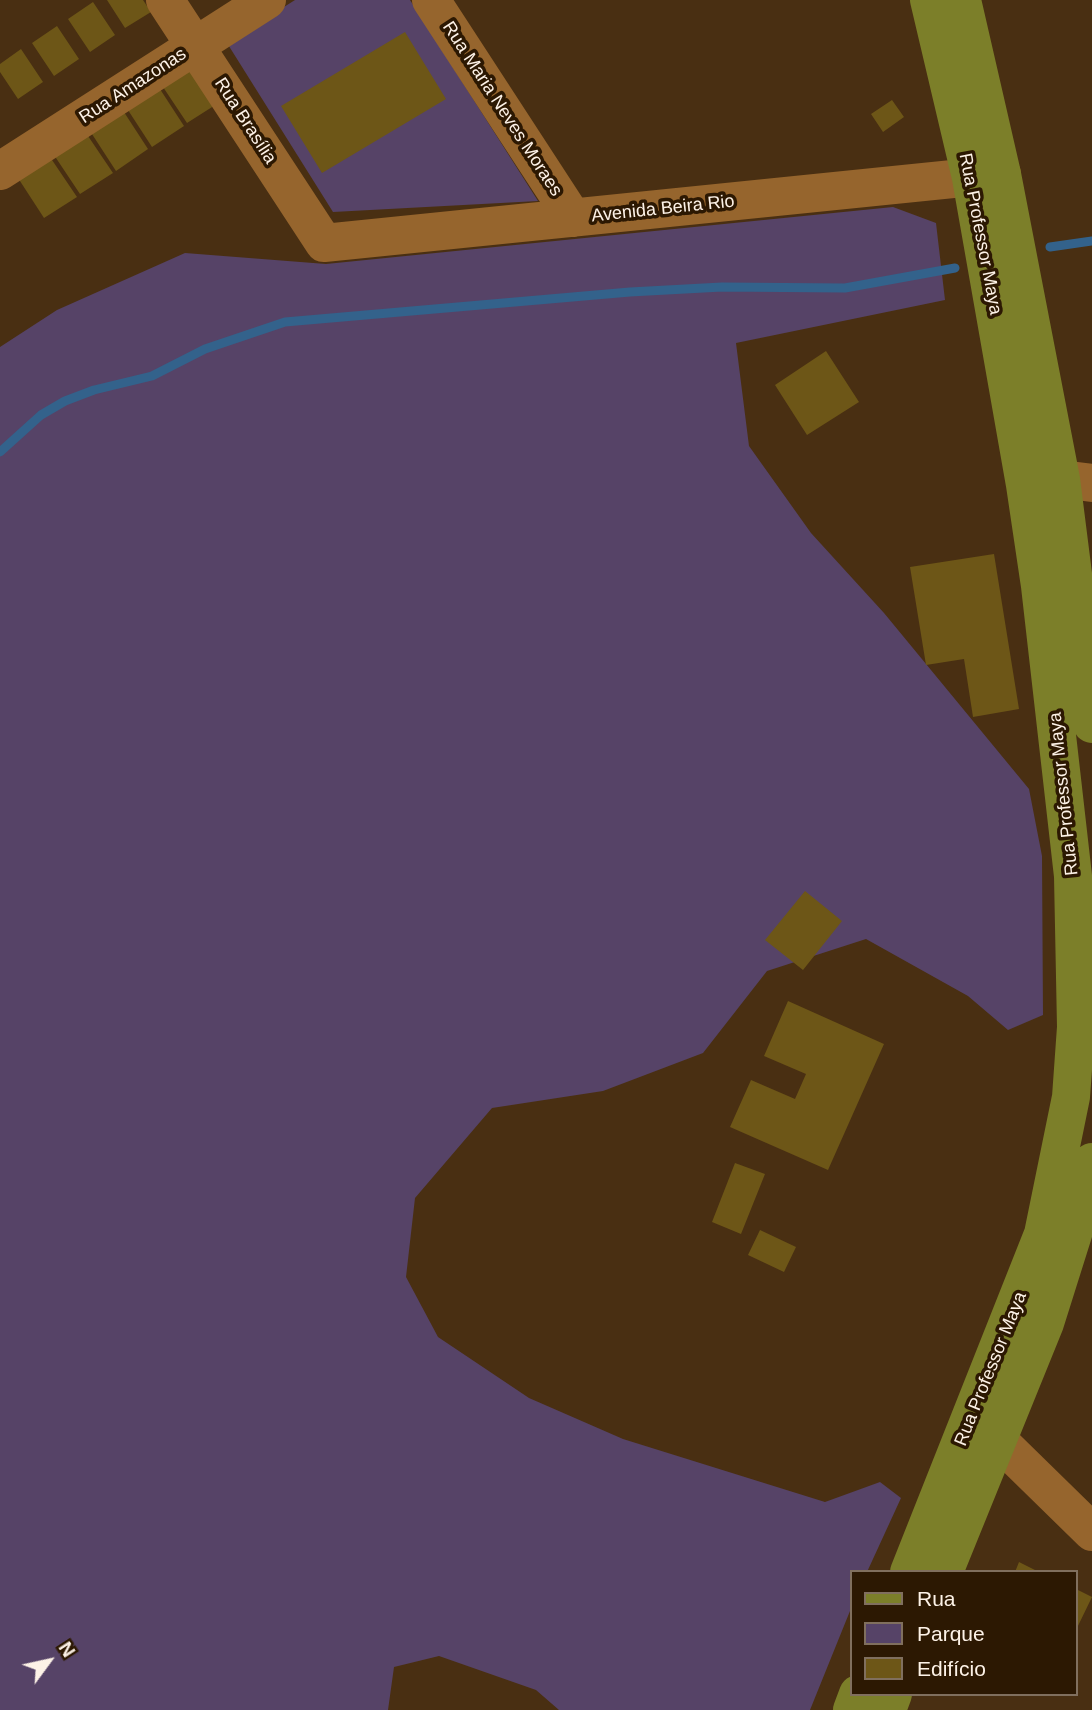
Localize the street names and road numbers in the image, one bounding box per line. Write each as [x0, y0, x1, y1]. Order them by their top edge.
street label: Rua Maria Neves Moraes [437, 18, 567, 200]
street label: Rua Amazonas [76, 43, 190, 129]
street label: Rua Brasília [209, 74, 281, 168]
street label: Rua Professor Maya [954, 151, 1006, 317]
street label: Avenida Beira Rio [590, 191, 736, 227]
street label: Rua Professor Maya [1045, 711, 1083, 877]
street label: Rua Professor Maya [950, 1289, 1032, 1449]

